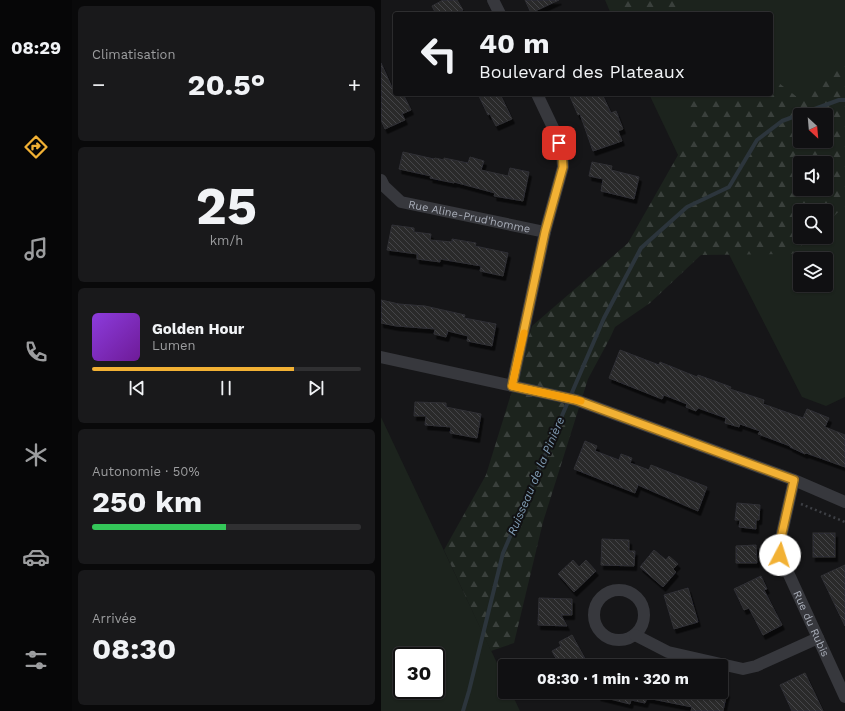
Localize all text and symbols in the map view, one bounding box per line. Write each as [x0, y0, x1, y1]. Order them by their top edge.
text: 40 m [479, 27, 549, 60]
icon: left [413, 28, 465, 80]
text: 08:29 [11, 37, 61, 58]
text: Climatisation [92, 47, 175, 62]
text: Boulevard des Plateaux [479, 61, 685, 82]
text: 20.5° [188, 67, 265, 102]
text: − [92, 72, 105, 97]
text: + [348, 72, 361, 97]
north arrow [793, 108, 833, 148]
map controls [793, 108, 833, 292]
pin [542, 126, 576, 160]
icon: arrive [548, 132, 570, 154]
icon: directions [22, 133, 50, 161]
button: sound [793, 156, 833, 196]
text: 25 [196, 176, 257, 237]
street label: Rue Aline-Prud'homme [407, 198, 532, 236]
button: search [793, 204, 833, 244]
text: km/h [210, 233, 243, 248]
icon: music [22, 235, 50, 263]
button: layers [793, 252, 833, 292]
text: Golden Hour [152, 320, 244, 338]
icon: phone [22, 338, 50, 366]
text: Lumen [152, 338, 196, 353]
icon: previous [126, 377, 148, 399]
icon: pause [215, 377, 237, 399]
icon: next [305, 377, 327, 399]
water label: Ruisseau de la Pinière [505, 414, 567, 537]
icon: climate [22, 441, 50, 469]
text: Autonomie · 50% [92, 464, 200, 479]
text: 250 km [92, 484, 202, 519]
position arrow [759, 534, 801, 576]
icon: car [22, 543, 50, 571]
street label: Rue du Rubis [790, 589, 832, 659]
text: Arrivée [92, 611, 136, 626]
text: 08:30 [92, 631, 176, 666]
icon: filters [22, 646, 50, 674]
speed limit sign: 30 [393, 647, 445, 699]
text: 08:30 · 1 min · 320 m [537, 670, 689, 688]

